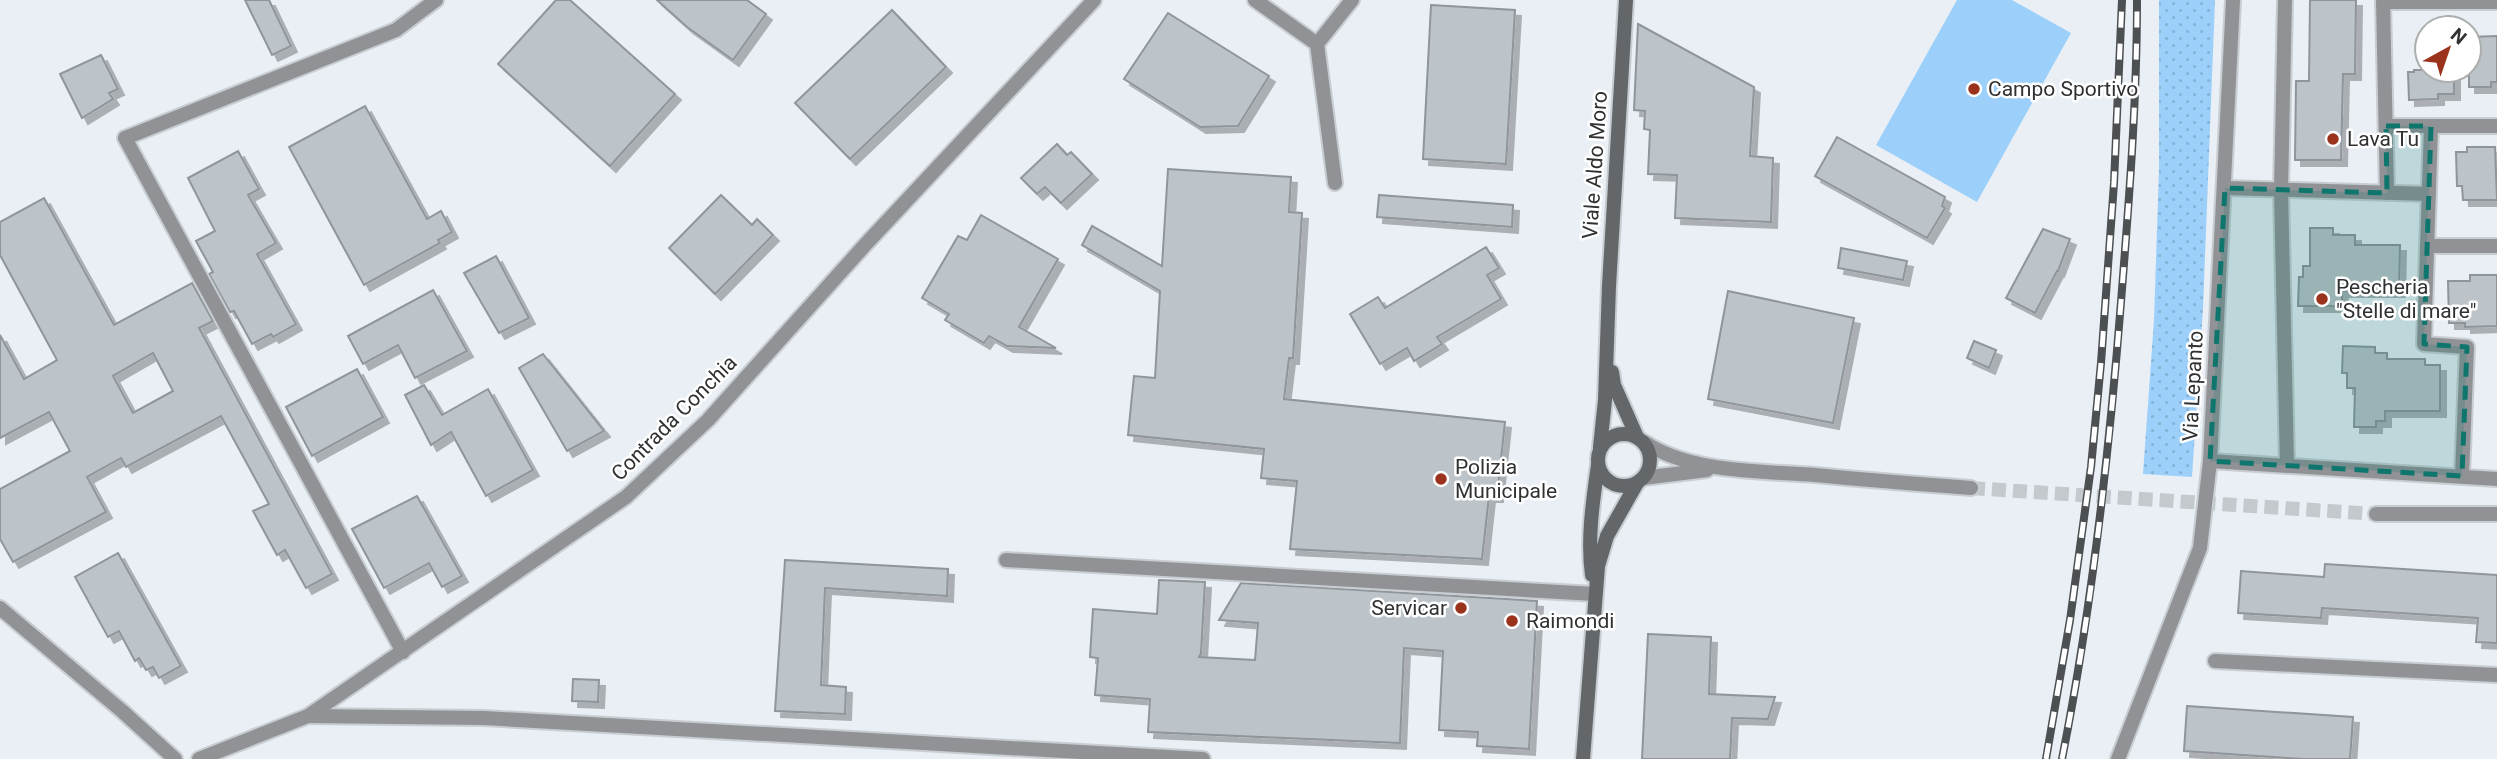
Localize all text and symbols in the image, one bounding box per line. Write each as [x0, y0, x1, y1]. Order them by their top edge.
north arrow [2413, 14, 2483, 84]
text: N [2446, 23, 2471, 49]
place label: Campo Sportivo [1988, 77, 2138, 101]
marker: Campo Sportivo [1966, 81, 1982, 97]
street label: Viale Aldo Moro [1578, 90, 1612, 240]
place label: Lava Tu [2347, 127, 2419, 151]
marker: Lava Tu [2325, 131, 2341, 147]
place label: Pescheria "Stelle di mare" [2336, 275, 2476, 323]
marker: Pescheria "Stelle di mare" [2314, 291, 2330, 307]
street label: Via Lepanto [2178, 330, 2208, 442]
street label: Contrada Conchia [606, 350, 742, 486]
place label: Polizia Municipale [1455, 455, 1557, 503]
marker: Polizia Municipale [1433, 471, 1449, 487]
place label: Servicar [1371, 596, 1447, 620]
marker: Servicar [1453, 600, 1469, 616]
place label: Raimondi [1526, 609, 1614, 633]
marker: Raimondi [1504, 613, 1520, 629]

